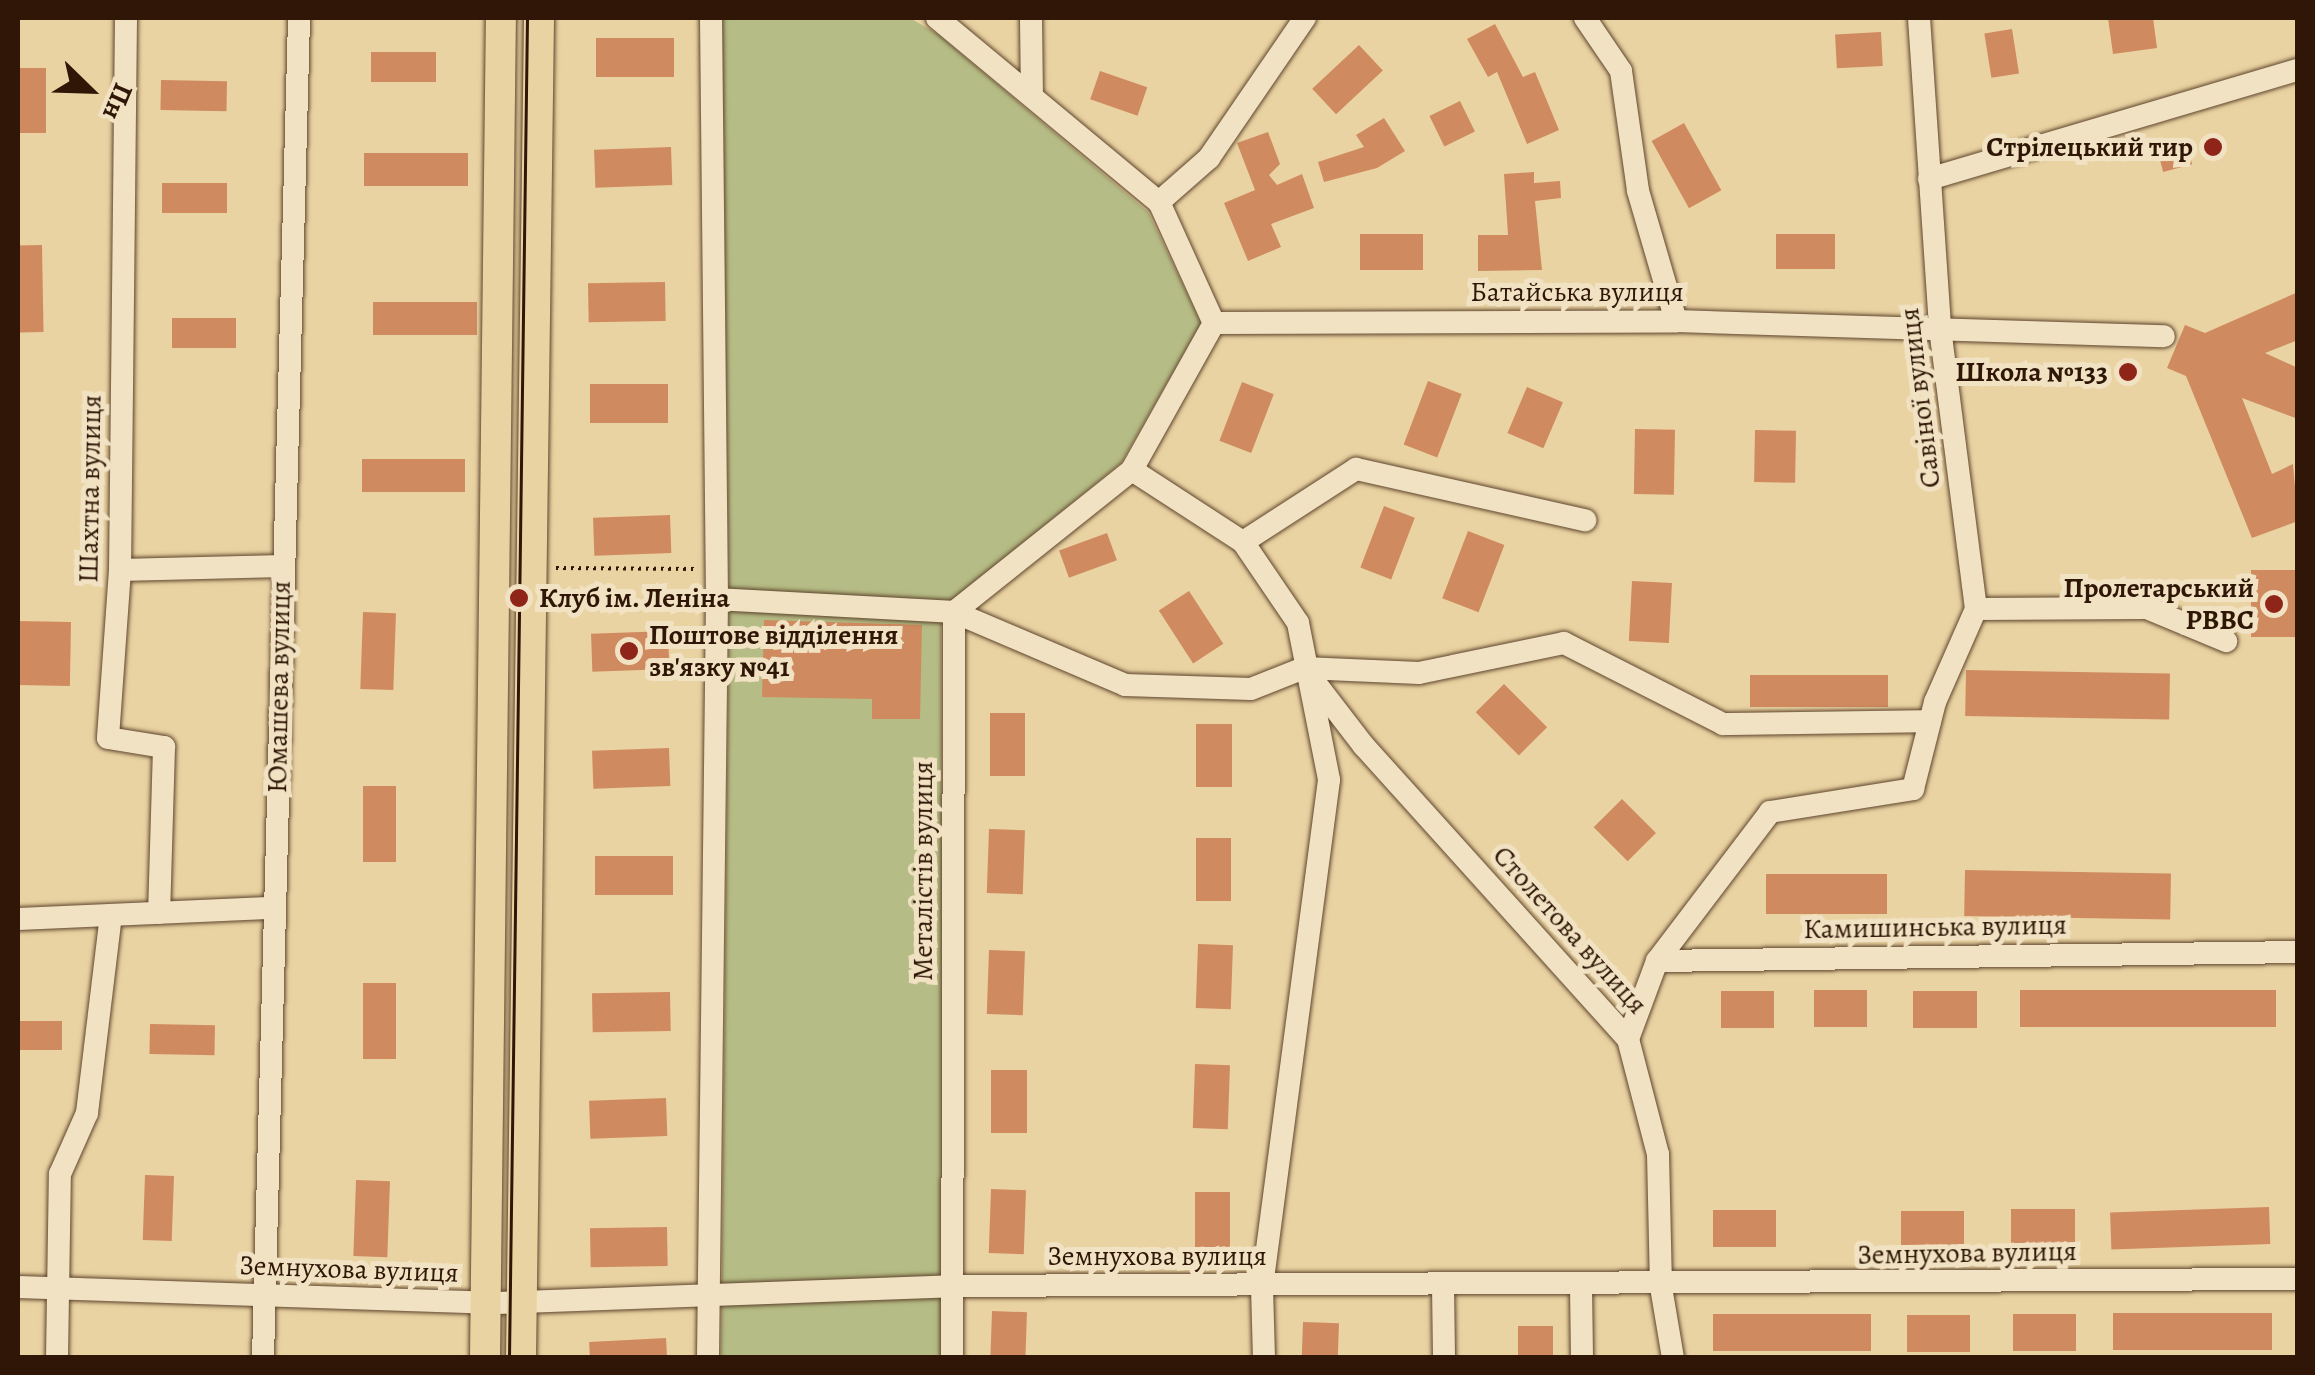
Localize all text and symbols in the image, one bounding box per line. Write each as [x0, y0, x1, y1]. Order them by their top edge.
north arrow [40, 40, 140, 140]
text: Пн [93, 77, 142, 126]
place label: Стрілецький тир [1986, 130, 2193, 164]
marker: Стрілецький тир [2202, 136, 2224, 158]
street label: Батайська вулиця [1470, 275, 1684, 309]
street label: Савіної вулиця [1892, 306, 1948, 490]
place label: Школа №133 [1955, 355, 2108, 389]
marker: Школа №133 [2117, 361, 2139, 383]
street label: Шахтна вулиця [72, 394, 108, 584]
place label: Пролетарський РВВС [2063, 571, 2254, 637]
street label: Юмашева вулиця [260, 580, 298, 794]
place label: Клуб ім. Леніна [539, 581, 730, 615]
marker: Клуб ім. Леніна [508, 587, 530, 609]
marker: Пролетарський РВВС [2263, 593, 2285, 615]
place label: Поштове відділення зв'язку №41 [649, 618, 898, 684]
marker: Поштове відділення зв'язку №41 [618, 640, 640, 662]
street label: Металістів вулиця [906, 761, 940, 981]
street label: Столетова вулиця [1486, 839, 1654, 1021]
street label: Камишинська вулиця [1803, 908, 2067, 946]
street label: Земнухова вулиця [1857, 1234, 2077, 1272]
street label: Земнухова вулиця [1047, 1239, 1267, 1273]
street label: Земнухова вулиця [239, 1248, 459, 1290]

